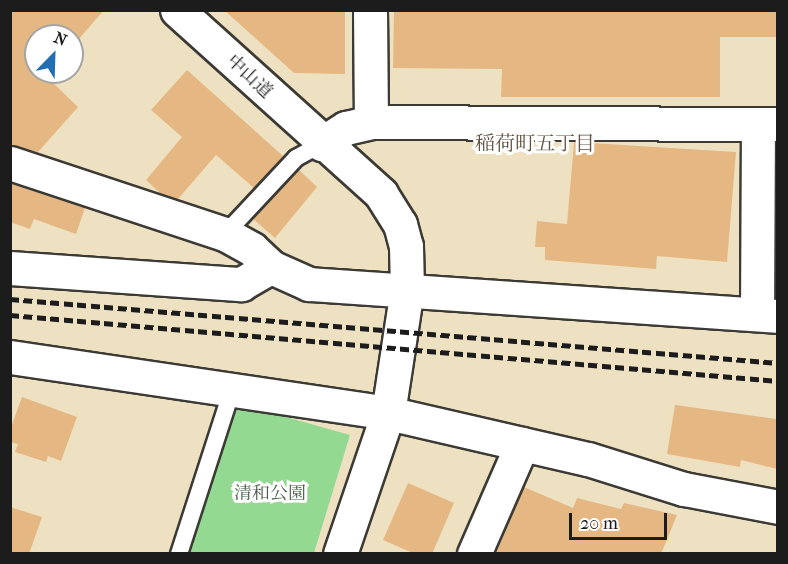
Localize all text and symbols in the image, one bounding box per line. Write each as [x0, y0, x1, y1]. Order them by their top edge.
north arrow [24, 24, 84, 84]
text: N [51, 28, 70, 50]
street label: 中山道 [222, 51, 276, 103]
district label: 稲荷町五丁目 [475, 131, 595, 155]
park label: 清和公園 [234, 483, 306, 505]
scale bar [572, 501, 670, 539]
text: 20 m [580, 513, 618, 534]

